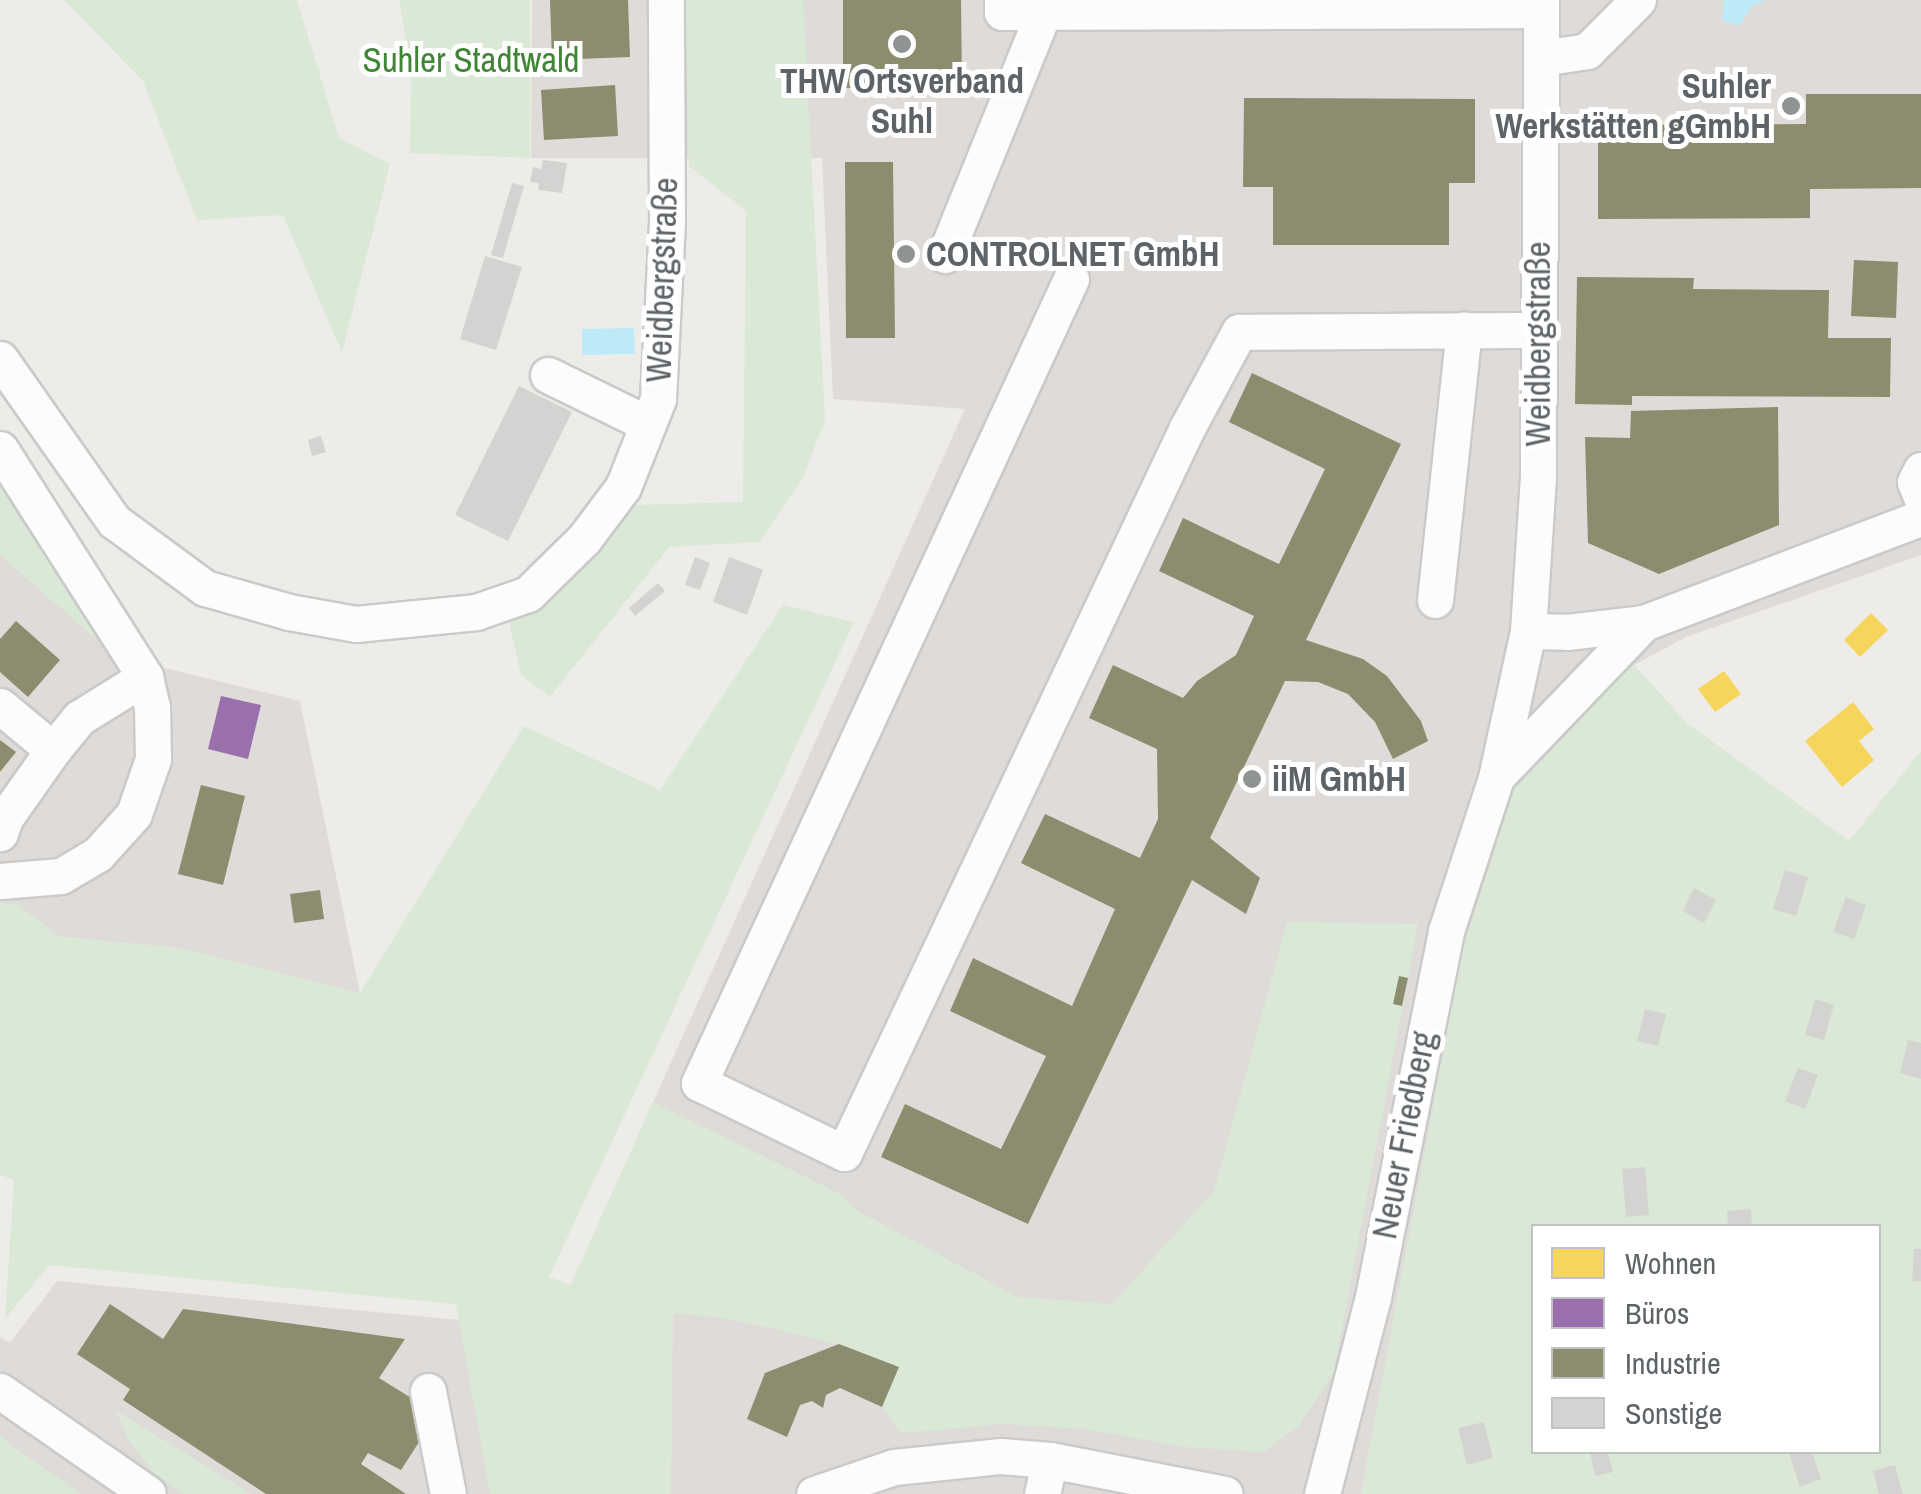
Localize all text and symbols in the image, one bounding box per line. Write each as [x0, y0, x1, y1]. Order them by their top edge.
marker: THW Ortsverband Suhl [891, 33, 913, 55]
park label: Suhler Stadtwald [363, 39, 579, 81]
place label: THW Ortsverband Suhl [780, 60, 1024, 142]
place label: Suhler Werkstätten gGmbH [1496, 65, 1771, 147]
marker: Suhler Werkstätten gGmbH [1780, 95, 1802, 117]
street label: Weidbergstraße [637, 177, 687, 383]
place label: CONTROLNET GmbH [926, 233, 1219, 275]
street label: Weidbergstraße [1517, 241, 1559, 447]
marker: CONTROLNET GmbH [895, 243, 917, 265]
place label: iiM GmbH [1272, 758, 1406, 800]
marker: iiM GmbH [1241, 768, 1263, 790]
street label: Neuer Friedberg [1363, 1028, 1445, 1242]
legend [1531, 1224, 1881, 1454]
text: Wohnen [1625, 1243, 1716, 1283]
text: Büros [1625, 1293, 1689, 1333]
text: Industrie [1625, 1343, 1721, 1383]
text: Sonstige [1625, 1393, 1722, 1433]

